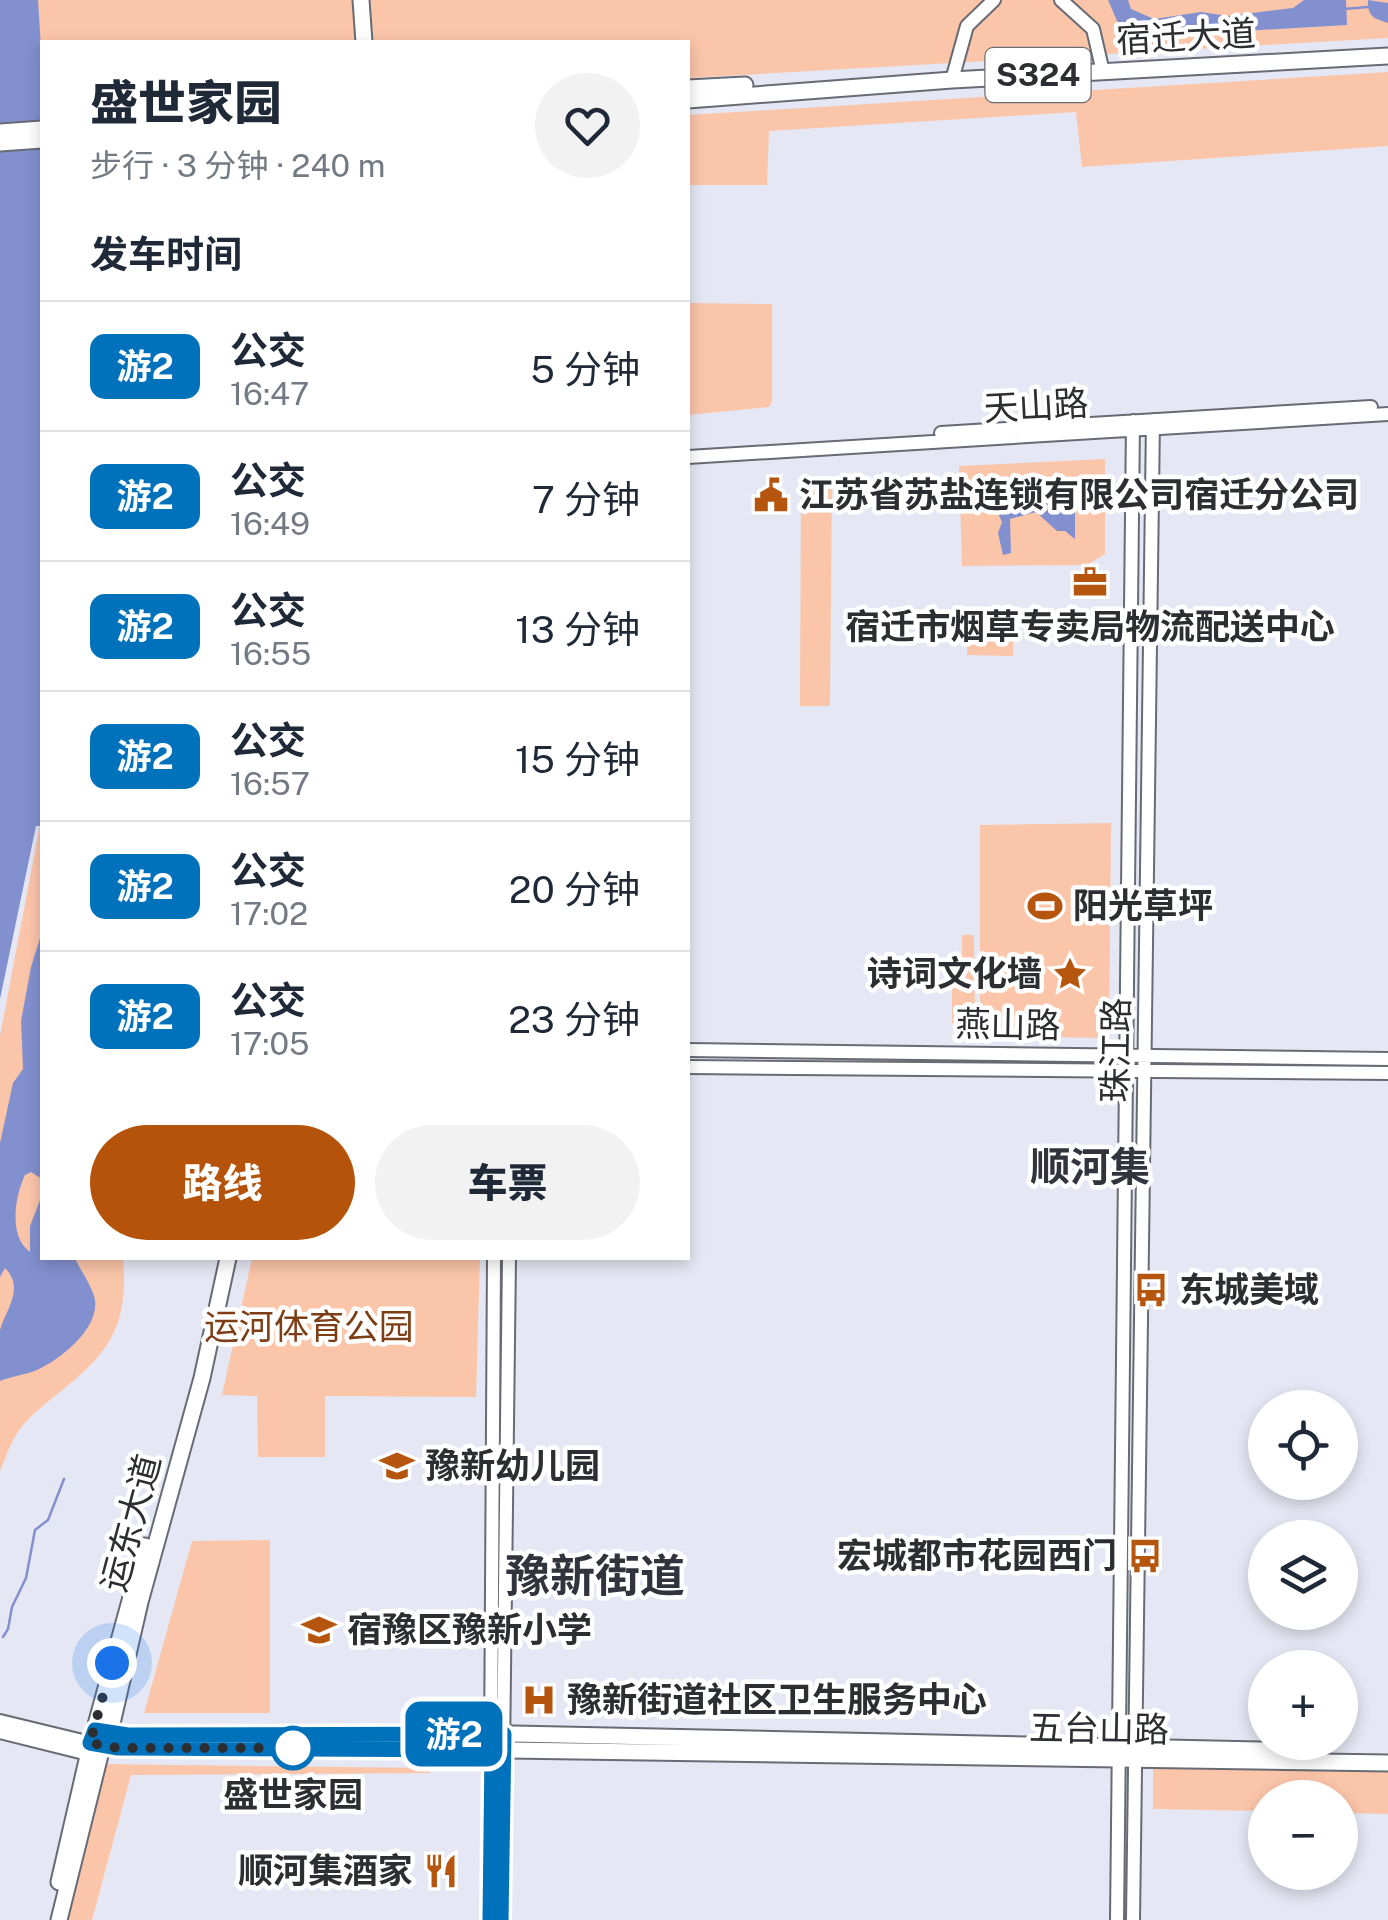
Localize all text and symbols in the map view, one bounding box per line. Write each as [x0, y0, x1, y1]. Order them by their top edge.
street label: 宿迁大道 [1115, 12, 1257, 61]
road number: S324 [986, 48, 1090, 102]
button: heart [535, 73, 640, 178]
text: 盛世家园 [90, 74, 282, 131]
text: 步行 · 3 分钟 · 240 m [90, 147, 386, 184]
text: 发车时间 [90, 232, 242, 277]
text: 公交 [230, 328, 306, 373]
text: 游2 [116, 346, 174, 387]
text: 5 分钟 [530, 347, 640, 392]
text: 16:47 [230, 375, 309, 412]
street label: 天山路 [982, 382, 1089, 429]
text: 公交 [230, 458, 306, 503]
place label: 江苏省苏盐连锁有限公司宿迁分公司 [799, 474, 1359, 515]
text: 游2 [116, 476, 174, 517]
public building icon: 江苏省苏盐连锁有限公司宿迁分公司 [752, 476, 790, 514]
text: 7 分钟 [532, 477, 640, 522]
text: 16:49 [230, 505, 310, 542]
office icon: 宿迁市烟草专卖局物流配送中心 [1071, 563, 1109, 601]
text: 公交 [230, 588, 306, 633]
text: 游2 [116, 606, 174, 647]
place label: 宿迁市烟草专卖局物流配送中心 [845, 606, 1335, 647]
text: 13 分钟 [515, 607, 640, 652]
text: 16:55 [230, 635, 311, 672]
text: 公交 [230, 718, 306, 763]
text: 游2 [116, 736, 174, 777]
text: 15 分钟 [515, 737, 640, 782]
text: 16:57 [230, 765, 310, 802]
text: 公交 [230, 848, 306, 893]
text: 游2 [116, 866, 174, 907]
text: 20 分钟 [509, 867, 640, 912]
place label: 阳光草坪 [1073, 885, 1213, 926]
sports icon: 阳光草坪 [1026, 887, 1064, 925]
text: 17:02 [230, 895, 308, 932]
place label: 诗词文化墙 [867, 953, 1042, 994]
place icon: 诗词文化墙 [1051, 955, 1089, 993]
text: 公交 [230, 978, 306, 1023]
text: 游2 [116, 996, 174, 1037]
text: 23 分钟 [508, 997, 640, 1042]
street label: 珠江路 [1094, 997, 1137, 1103]
street label: 燕山路 [955, 1003, 1061, 1046]
text: 17:05 [230, 1025, 310, 1062]
button: 路线 [90, 1125, 355, 1240]
button: 车票 [375, 1125, 640, 1240]
district label: 顺河集 [1030, 1143, 1150, 1190]
place label: 东城美域 [1179, 1269, 1319, 1310]
bus stop icon: 东城美域 [1132, 1271, 1170, 1309]
park label: 运河体育公园 [204, 1306, 414, 1347]
map controls [1248, 1390, 1358, 1890]
button: locate [1248, 1390, 1358, 1500]
place label: 豫新幼儿园 [425, 1445, 600, 1486]
school or university icon: 豫新幼儿园 [378, 1447, 416, 1485]
street label: 运东大道 [93, 1450, 168, 1596]
button: layers [1248, 1520, 1358, 1630]
place label: 宏城都市花园西门 [837, 1535, 1117, 1576]
bus stop icon: 宏城都市花园西门 [1126, 1537, 1164, 1575]
district label: 豫新街道 [505, 1549, 685, 1602]
place label: 宿豫区豫新小学 [347, 1609, 592, 1650]
school or university icon: 宿豫区豫新小学 [300, 1611, 338, 1649]
your location [87, 1638, 137, 1688]
button: + [1248, 1650, 1358, 1760]
place label: 豫新街道社区卫生服务中心 [567, 1679, 987, 1720]
hospital icon: 豫新街道社区卫生服务中心 [520, 1681, 558, 1719]
line badge: 游2 [409, 1702, 499, 1766]
street label: 五台山路 [1029, 1707, 1169, 1750]
text: 游2 [425, 1714, 483, 1755]
marker: 盛世家园 [272, 1727, 314, 1769]
place label: 盛世家园 [223, 1774, 363, 1815]
button: − [1248, 1780, 1358, 1890]
place label: 顺河集酒家 [238, 1850, 413, 1891]
restaurant icon: 顺河集酒家 [422, 1852, 460, 1890]

